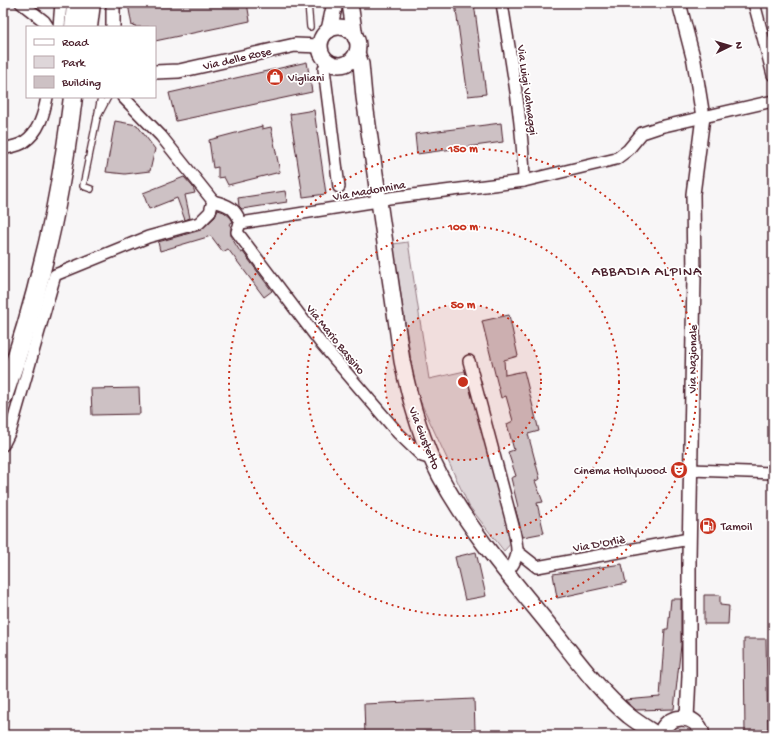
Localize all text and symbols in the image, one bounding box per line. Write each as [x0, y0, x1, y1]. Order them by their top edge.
legend [26, 26, 156, 98]
north arrow [710, 26, 750, 66]
text: Road [62, 37, 89, 51]
text: N [732, 41, 744, 49]
street label: Via Luigi Valmaggi [513, 43, 539, 137]
street label: Via delle Rose [201, 45, 274, 75]
text: Park [61, 57, 87, 71]
shop icon: Vigliani [265, 67, 285, 87]
place label: Vigliani [287, 72, 325, 86]
text: Building [61, 77, 101, 91]
text: 150 m [447, 143, 478, 157]
street label: Via Madonnina [331, 179, 407, 205]
text: 100 m [447, 221, 478, 235]
district label: ABBADIA ALPINA [592, 264, 702, 281]
text: 50 m [451, 299, 476, 313]
street label: Via Mario Bassino [301, 302, 367, 378]
street label: Via Nazionale [686, 324, 702, 394]
centre of rings [456, 375, 470, 389]
street label: Via Giustetto [404, 405, 442, 472]
theatre icon: Cinema Hollywood [669, 460, 689, 480]
place label: Cinema Hollywood [574, 465, 667, 479]
fuel station icon: Tamoil [698, 516, 718, 536]
place label: Tamoil [720, 521, 753, 535]
street label: Via D'Orliè [571, 533, 627, 557]

